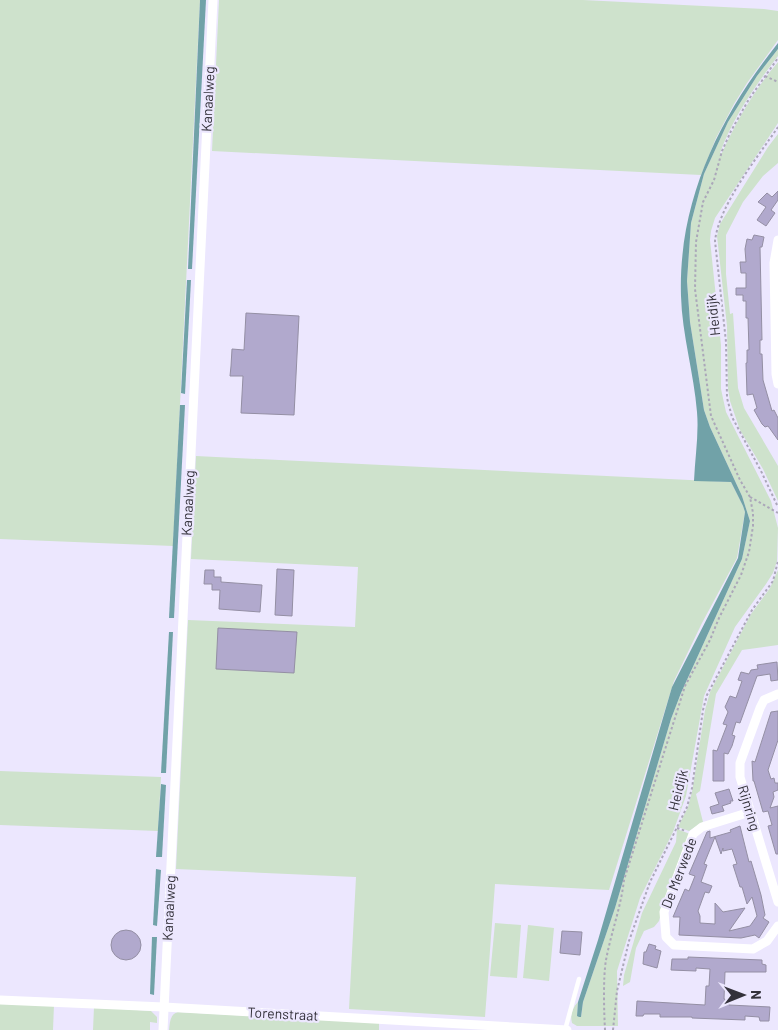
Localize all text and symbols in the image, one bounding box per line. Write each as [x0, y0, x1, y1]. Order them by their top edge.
street label: Kanaalweg [197, 66, 218, 132]
street label: Heidijk [702, 293, 723, 337]
street label: Kanaalweg [177, 470, 198, 536]
street label: Heidijk [664, 768, 691, 812]
street label: Rijnring [735, 783, 764, 833]
street label: De Merwede [657, 835, 700, 911]
street label: Kanaalweg [158, 875, 179, 941]
north arrow [718, 970, 768, 1020]
text: N [748, 990, 765, 1000]
street label: Torenstraat [247, 1003, 319, 1024]

